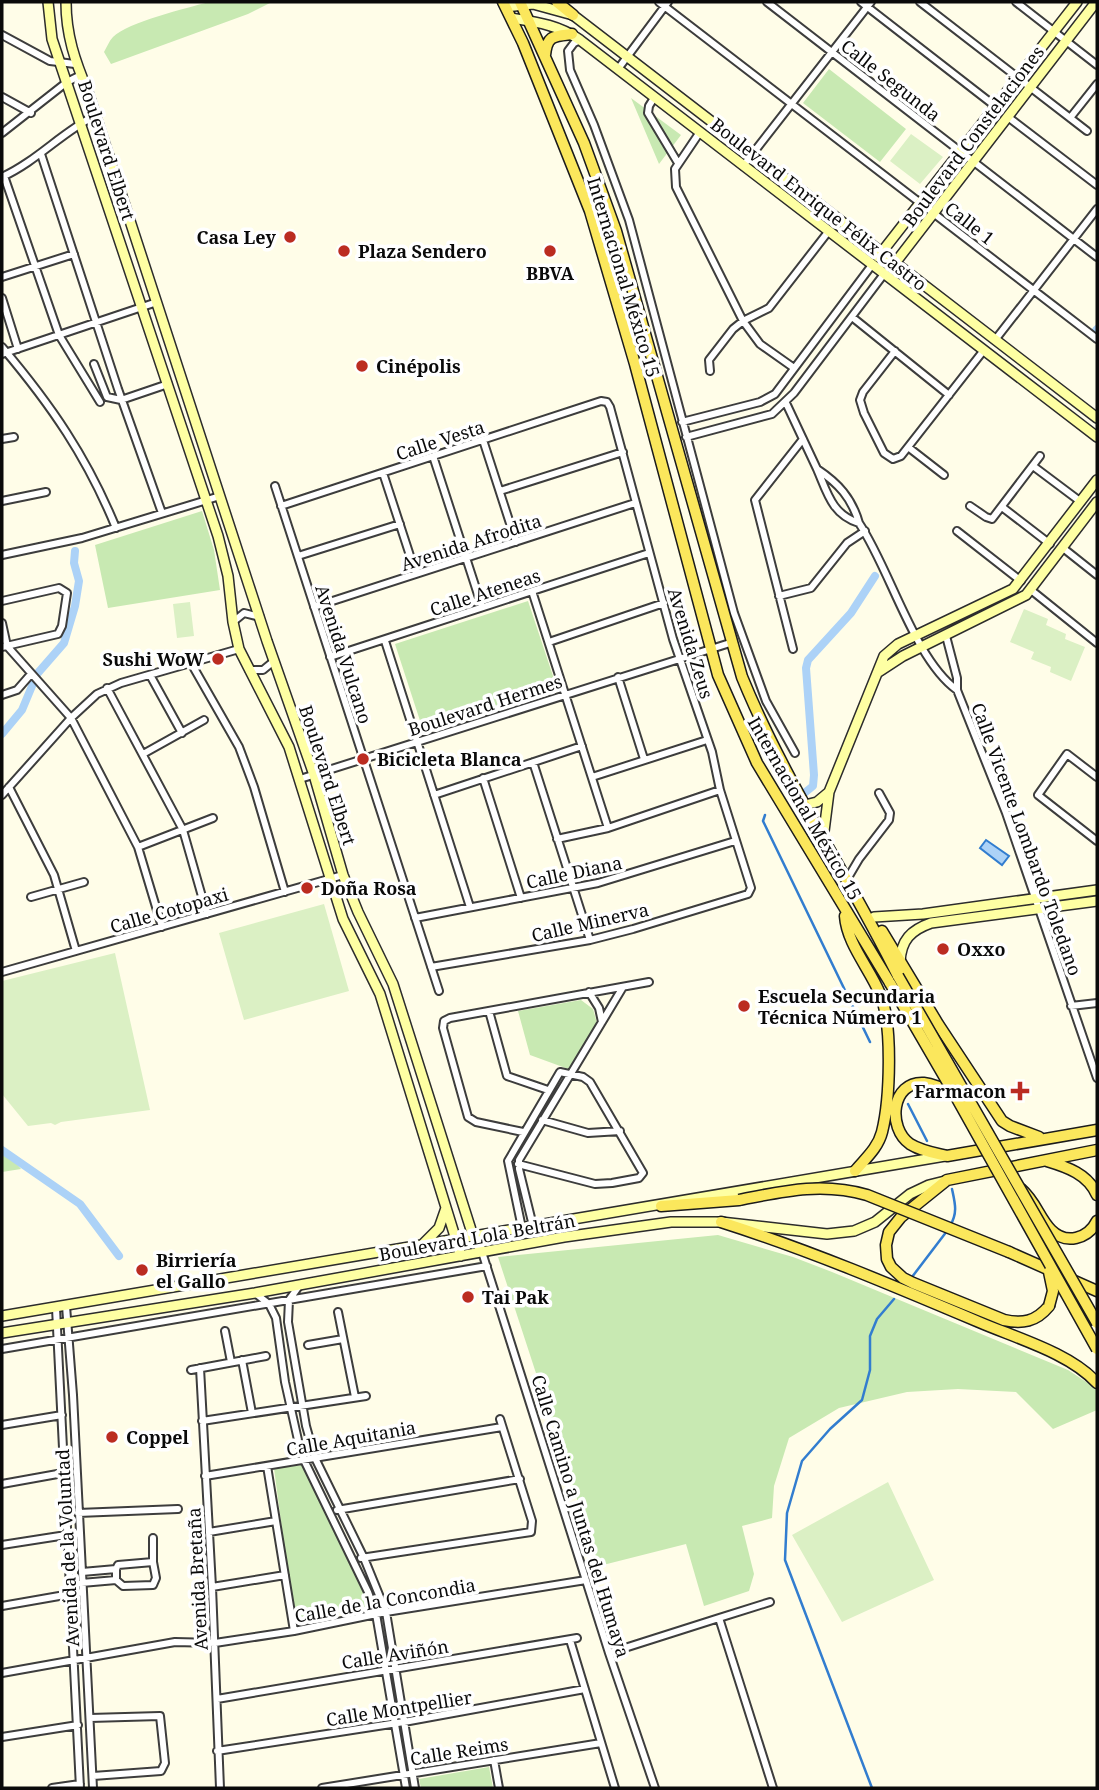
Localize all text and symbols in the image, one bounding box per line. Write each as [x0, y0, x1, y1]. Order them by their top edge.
street label: Calle Segunda [836, 34, 946, 126]
street label: Boulevard Constelaciones [897, 41, 1049, 231]
street label: Boulevard Elbert [73, 77, 141, 223]
street label: Boulevard Enrique Félix Castro [706, 112, 932, 296]
street label: Internacional México 15 [582, 174, 666, 380]
street label: Calle 1 [940, 196, 1000, 250]
place label: Casa Ley [197, 225, 277, 249]
marker: Casa Ley [282, 229, 298, 245]
place label: Plaza Sendero [358, 239, 487, 263]
marker: Plaza Sendero [336, 243, 352, 259]
marker: BBVA [542, 243, 558, 259]
place label: BBVA [526, 261, 575, 285]
place label: Cinépolis [376, 354, 461, 378]
marker: Cinépolis [354, 358, 370, 374]
street label: Calle Vesta [393, 414, 487, 466]
street label: Avenida Afrodita [398, 508, 544, 576]
street label: Calle Ateneas [427, 563, 543, 621]
street label: Avenida Vulcano [310, 581, 378, 727]
street label: Avenida Zeus [663, 585, 719, 701]
place label: Sushi WoW [103, 647, 205, 671]
marker: Sushi WoW [210, 651, 226, 667]
street label: Boulevard Hermes [405, 669, 565, 741]
street label: Calle Vicente Lombardo Toledano [966, 699, 1088, 979]
street label: Boulevard Elbert [294, 702, 362, 848]
street label: Internacional México 15 [743, 712, 867, 904]
place label: Bicicleta Blanca [377, 747, 522, 771]
marker: Bicicleta Blanca [355, 751, 371, 767]
street label: Calle Diana [524, 850, 624, 894]
place label: Doña Rosa [321, 876, 417, 900]
marker: Doña Rosa [299, 880, 315, 896]
street label: Calle Cotopaxi [107, 882, 231, 938]
street label: Calle Minerva [529, 897, 651, 947]
place label: Oxxo [957, 937, 1005, 961]
marker: Oxxo [935, 941, 951, 957]
place label: Escuela Secundaria Técnica Número 1 [758, 984, 935, 1029]
marker: Escuela Secundaria Técnica Número 1 [736, 998, 752, 1014]
place label: Farmacon [914, 1079, 1006, 1103]
marker: Farmacon [1012, 1083, 1028, 1099]
street label: Boulevard Lola Beltrán [377, 1208, 577, 1266]
place label: Birriería el Gallo [156, 1248, 237, 1293]
marker: Birriería el Gallo [134, 1262, 150, 1278]
place label: Tai Pak [482, 1285, 549, 1309]
marker: Tai Pak [460, 1289, 476, 1305]
street label: Calle Camino a Juntas del Humaya [526, 1372, 636, 1660]
street label: Calle Aquitania [284, 1415, 418, 1461]
place label: Coppel [126, 1425, 190, 1449]
marker: Coppel [104, 1429, 120, 1445]
street label: Avenida de la Voluntad [50, 1448, 84, 1648]
street label: Avenida Bretaña [181, 1507, 213, 1651]
street label: Calle de la Concondia [293, 1572, 477, 1628]
street label: Calle Aviñón [340, 1634, 451, 1674]
street label: Calle Montpellier [324, 1685, 474, 1731]
street label: Calle Reims [408, 1731, 510, 1771]

